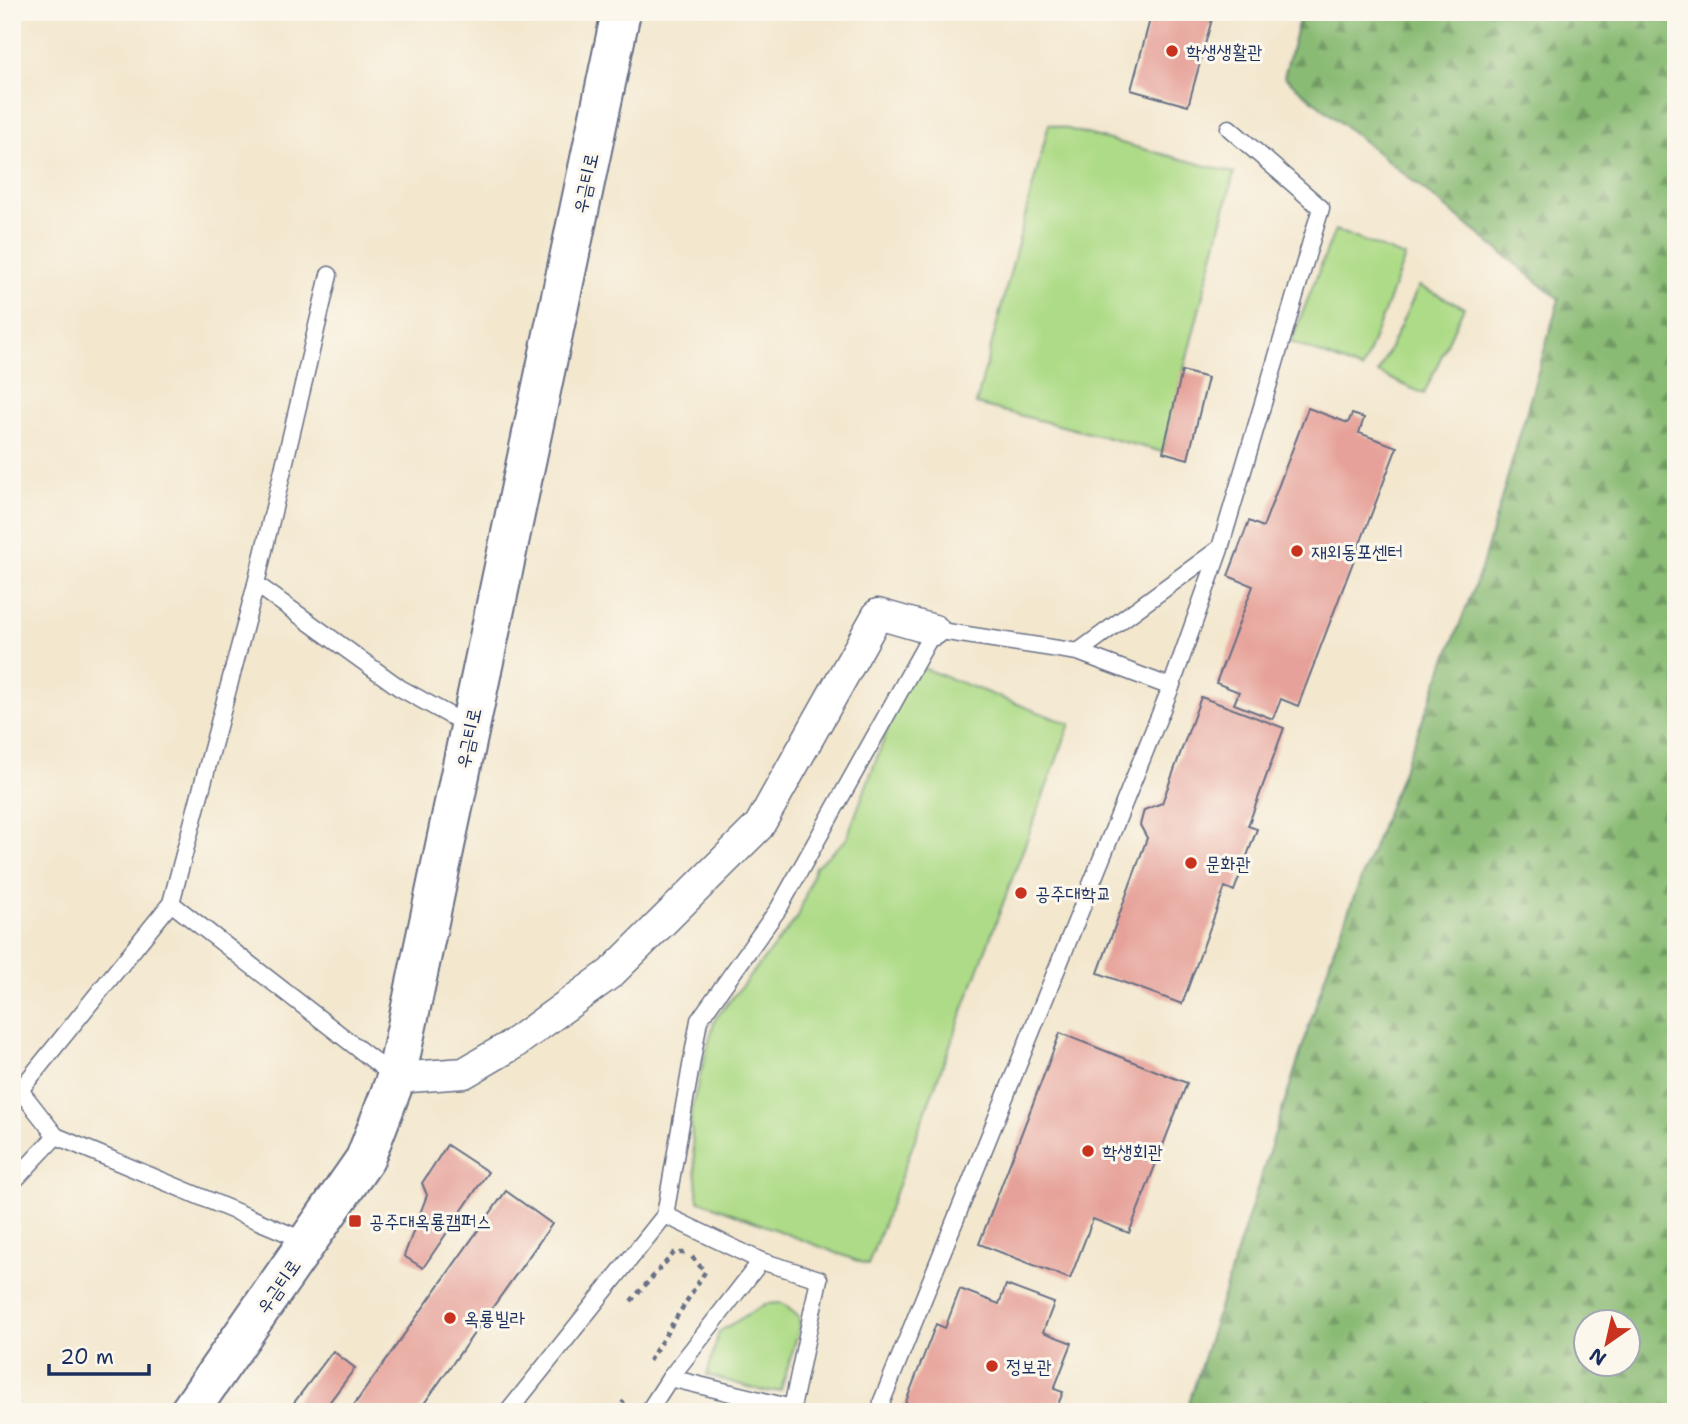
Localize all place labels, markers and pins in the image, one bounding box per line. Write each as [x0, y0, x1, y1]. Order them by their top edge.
place label: 학생생활관 [1186, 39, 1262, 64]
marker: 학생생활관 [1164, 43, 1180, 59]
place label: 재외동포센터 [1311, 539, 1403, 564]
marker: 재외동포센터 [1289, 543, 1305, 559]
place label: 문화관 [1205, 851, 1251, 876]
marker: 문화관 [1183, 855, 1199, 871]
place label: 공주대학교 [1035, 881, 1111, 906]
marker: 공주대학교 [1013, 885, 1029, 901]
place label: 학생회관 [1102, 1139, 1163, 1164]
marker: 학생회관 [1080, 1143, 1096, 1159]
place label: 공주대옥룡캠퍼스 [369, 1209, 491, 1234]
marker: 공주대옥룡캠퍼스 [347, 1213, 363, 1229]
place label: 옥룡빌라 [464, 1306, 526, 1331]
marker: 옥룡빌라 [442, 1310, 458, 1326]
place label: 정보관 [1006, 1354, 1052, 1379]
marker: 정보관 [984, 1358, 1000, 1374]

